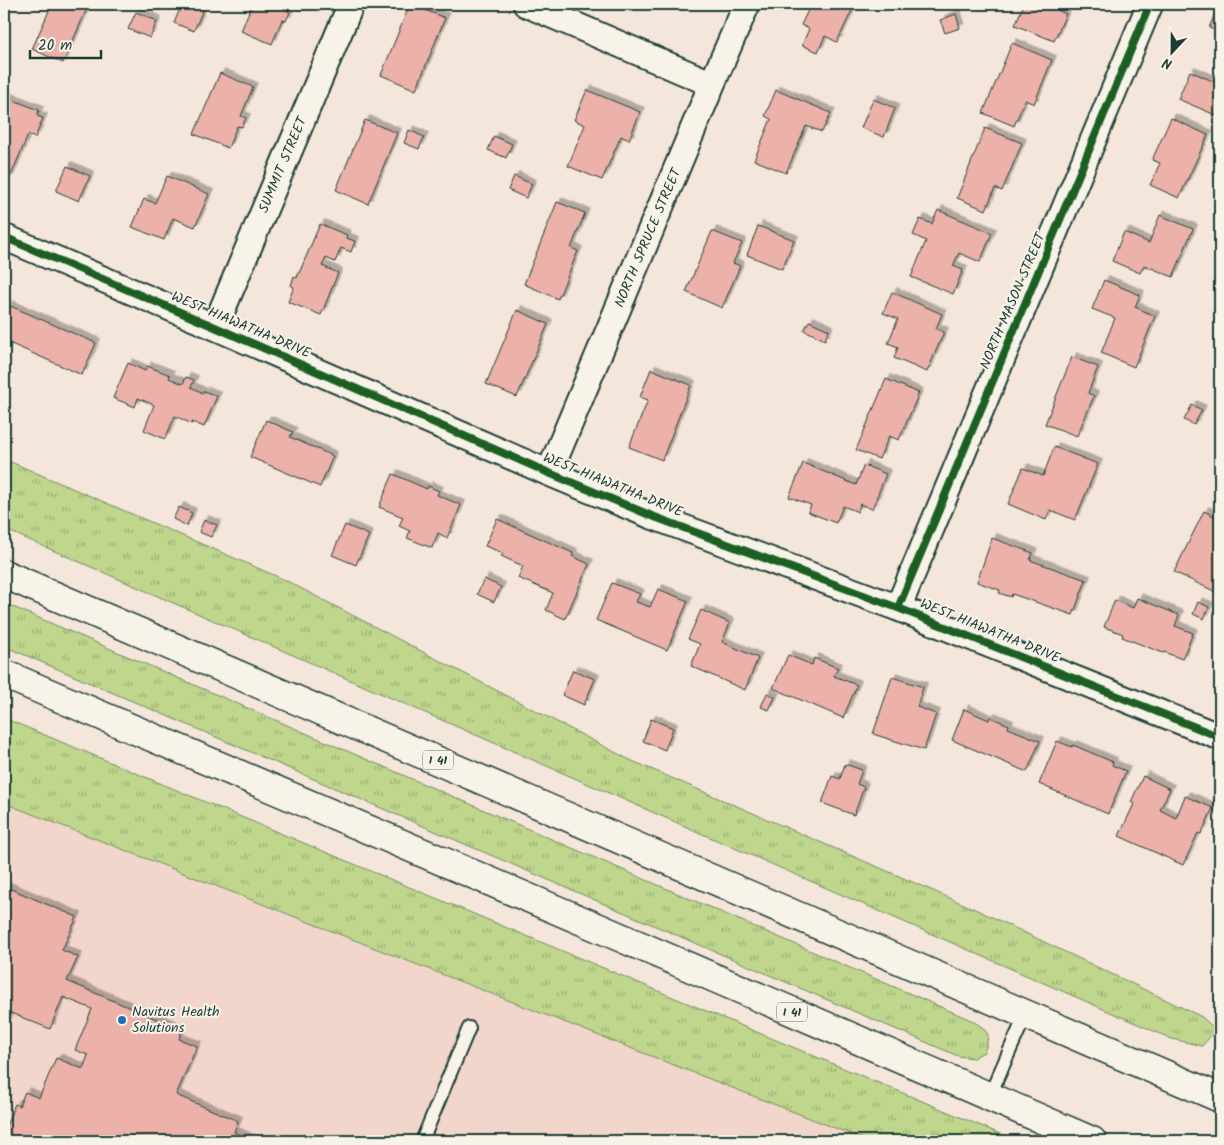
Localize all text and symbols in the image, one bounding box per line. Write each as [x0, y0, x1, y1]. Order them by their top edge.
scale bar [30, 28, 101, 60]
north arrow [1146, 28, 1196, 78]
text: 20 m [38, 34, 72, 58]
text: N [1159, 51, 1176, 75]
street label: SUMMIT STREET [253, 112, 314, 216]
street label: NORTH SPRUCE STREET [609, 164, 688, 311]
street label: NORTH MASON STREET [974, 228, 1052, 373]
street label: WEST HIAWATHA DRIVE [168, 286, 315, 365]
street label: WEST HIAWATHA DRIVE [540, 447, 687, 524]
street label: WEST HIAWATHA DRIVE [917, 593, 1064, 670]
road number: I 41 [423, 750, 453, 770]
place label: Navitus Health Solutions [132, 1001, 220, 1039]
road number: I 41 [777, 1002, 807, 1022]
marker: Navitus Health Solutions [116, 1014, 128, 1026]

